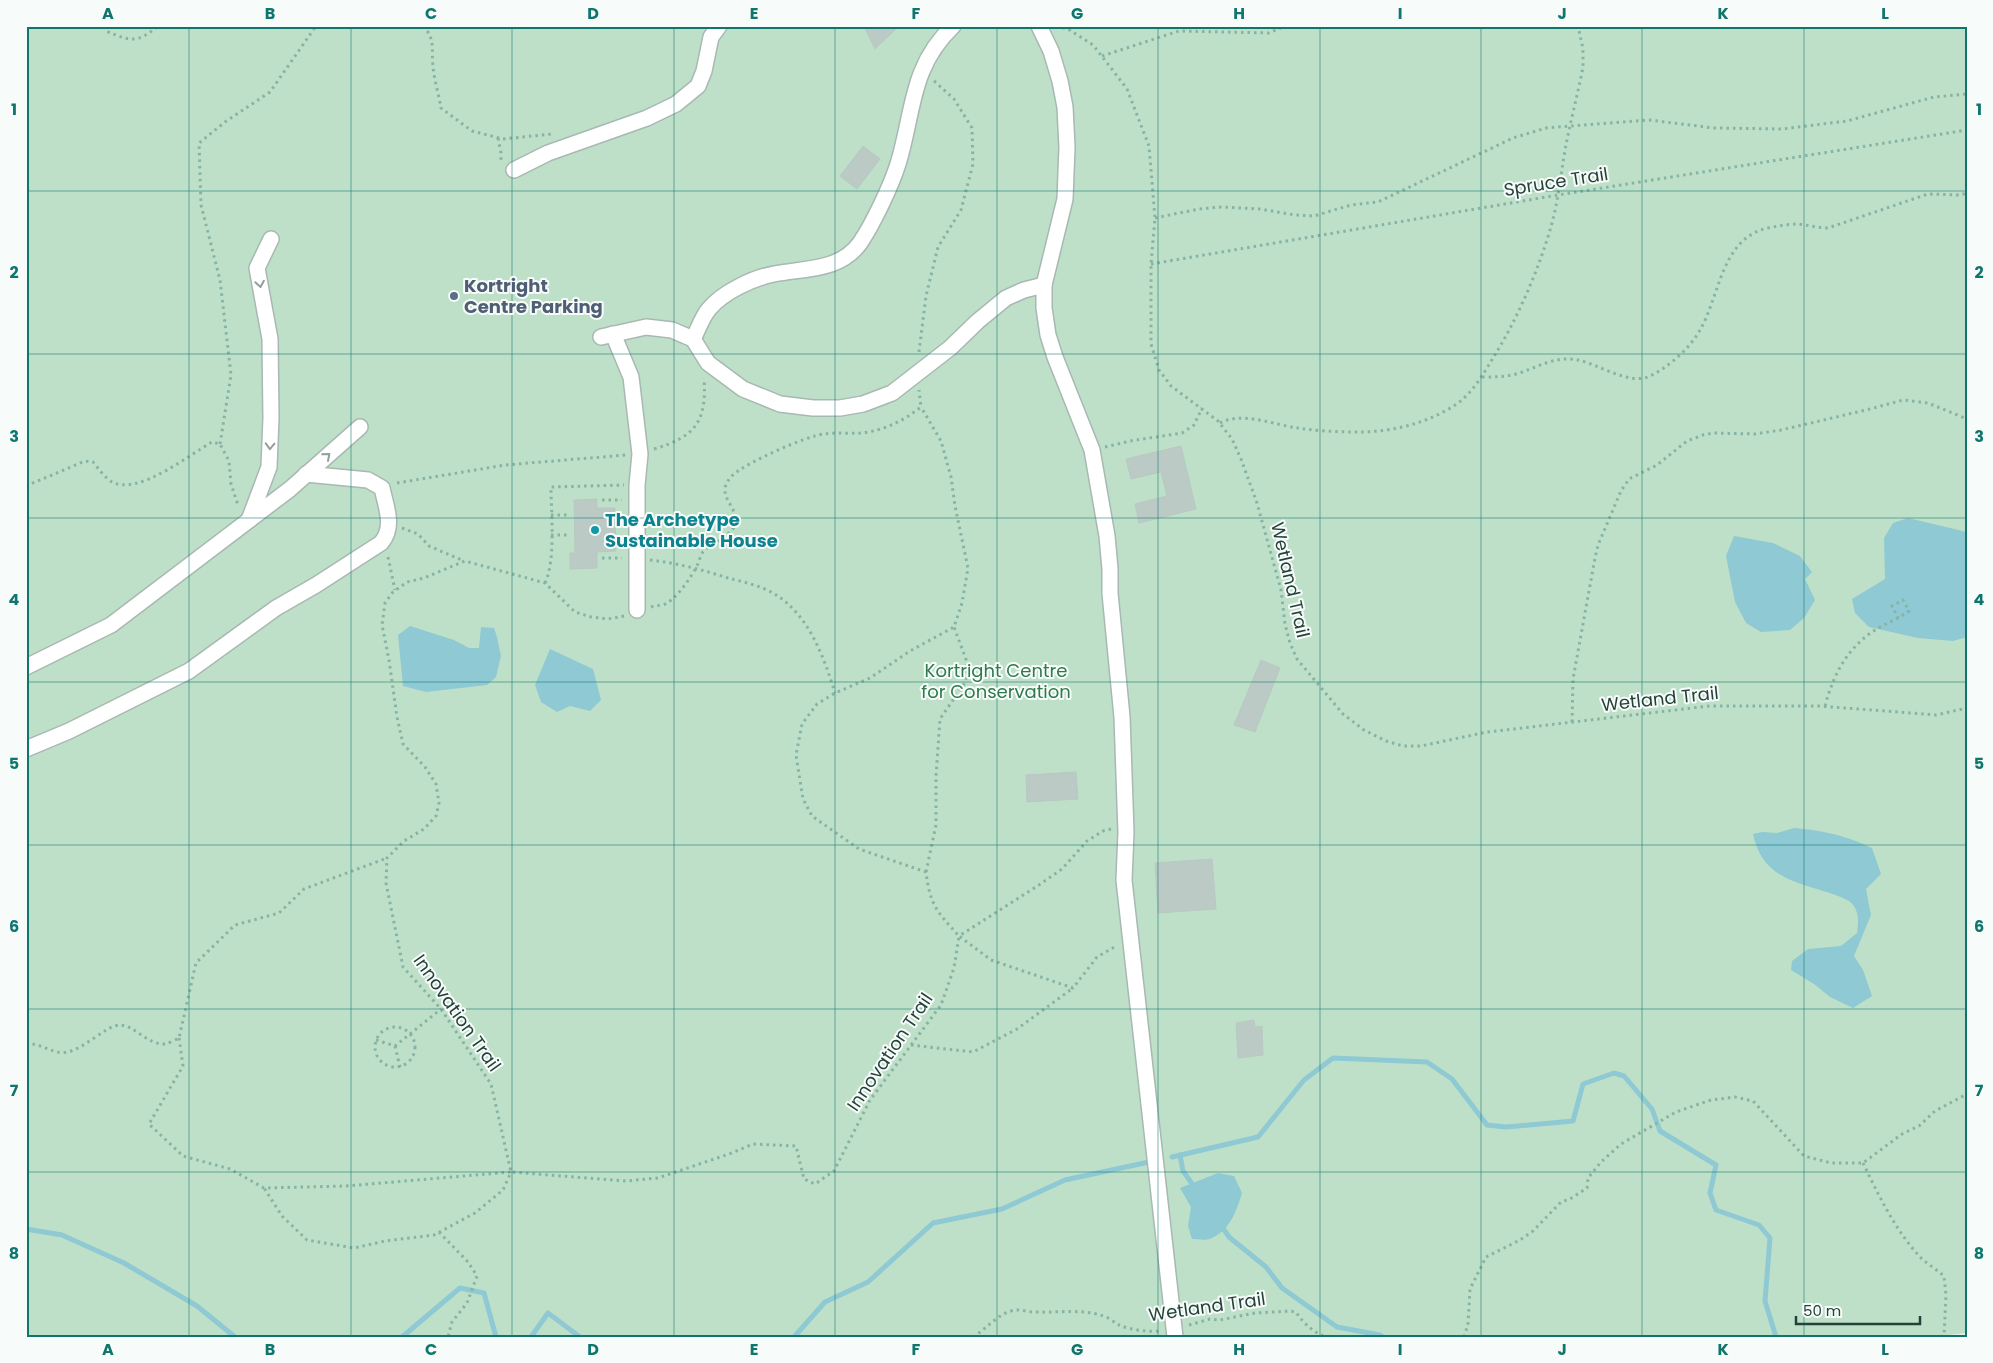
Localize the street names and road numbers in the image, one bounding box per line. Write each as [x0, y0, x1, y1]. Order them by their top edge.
street label: Spruce Trail [1502, 161, 1610, 202]
street label: Wetland Trail [1265, 520, 1316, 640]
street label: Wetland Trail [1600, 680, 1720, 717]
street label: Innovation Trail [408, 949, 507, 1076]
street label: Innovation Trail [841, 988, 938, 1116]
street label: Wetland Trail [1147, 1286, 1267, 1327]

